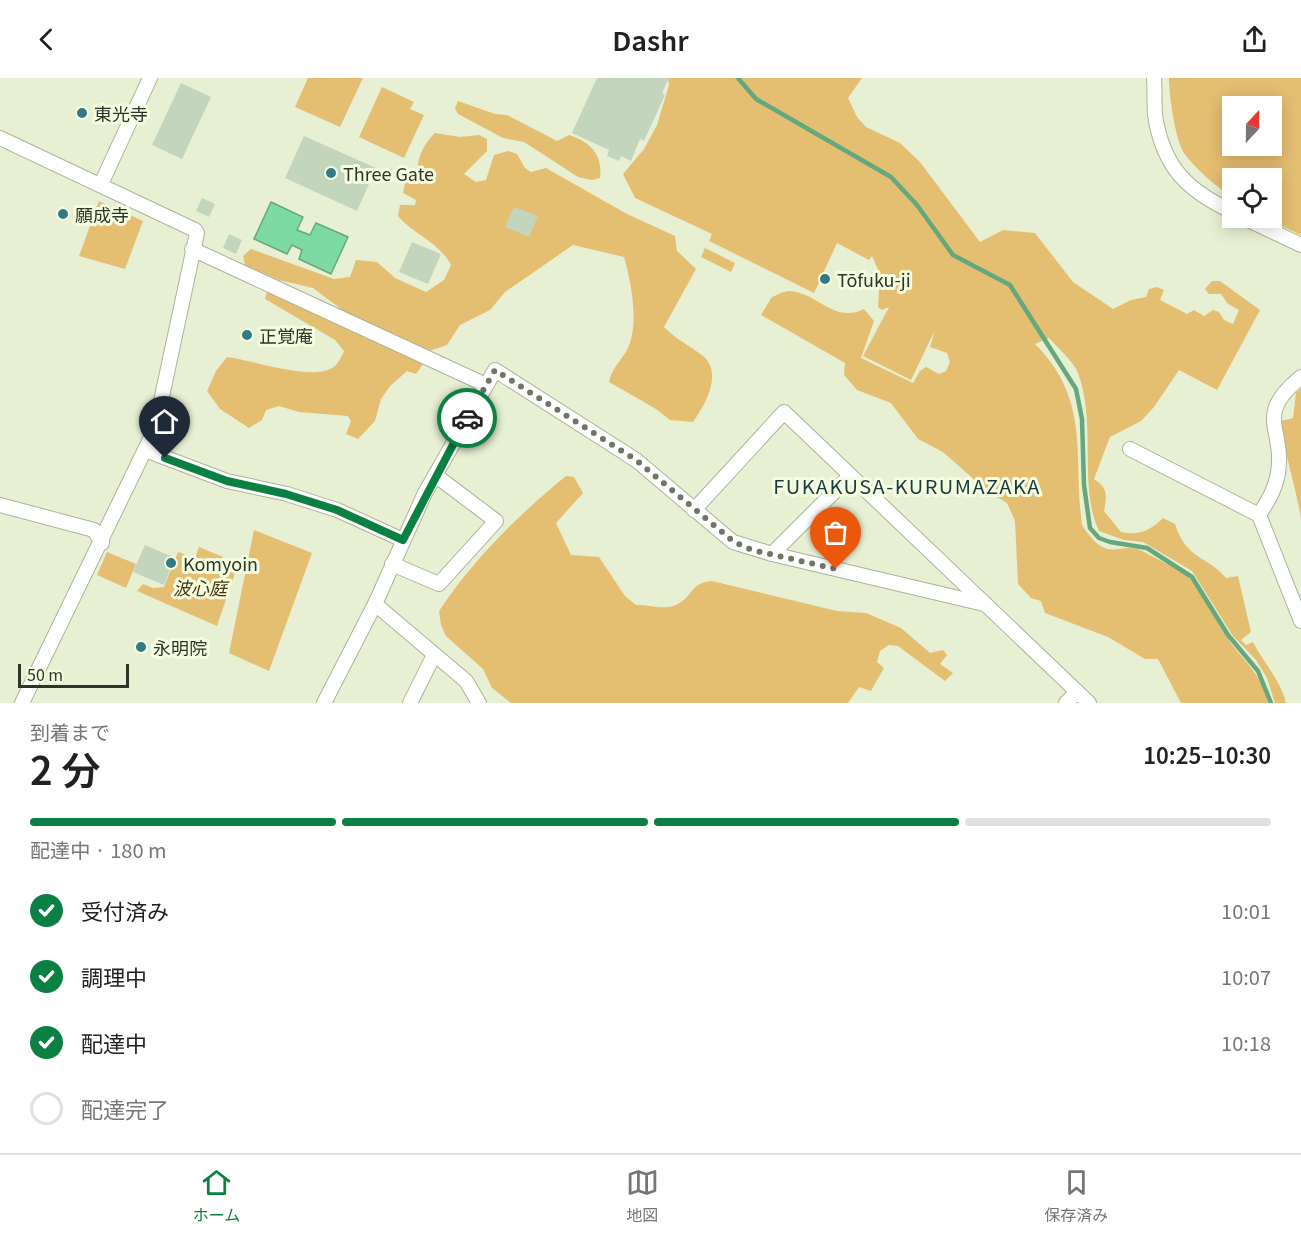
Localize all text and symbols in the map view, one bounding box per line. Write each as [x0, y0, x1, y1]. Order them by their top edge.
text: Dashr [612, 20, 689, 59]
icon: back [30, 23, 63, 56]
icon: share [1238, 23, 1271, 56]
north arrow [1222, 96, 1282, 156]
map controls [1222, 96, 1282, 228]
place label: 東光寺 [94, 100, 148, 126]
marker: 東光寺 [75, 106, 89, 120]
place label: Three Gate [343, 160, 434, 186]
marker: Three Gate [324, 166, 338, 180]
button: locate [1222, 168, 1282, 228]
place label: 願成寺 [75, 201, 129, 227]
marker: 願成寺 [56, 207, 70, 221]
place label: Tōfuku-ji [837, 266, 911, 292]
marker: Tōfuku-ji [818, 272, 832, 286]
place label: 正覚庵 [259, 322, 313, 348]
marker: 正覚庵 [240, 328, 254, 342]
courier [437, 388, 497, 448]
pin [139, 396, 190, 458]
icon: car [451, 402, 484, 435]
icon: home [148, 405, 181, 438]
district label: FUKAKUSA-KURUMAZAKA [773, 471, 1041, 500]
pin [810, 507, 861, 569]
icon: bag [819, 516, 852, 549]
place label: Komyoin [183, 550, 258, 576]
marker: Komyoin [164, 556, 178, 570]
park label: 波心庭 [173, 574, 230, 600]
place label: 永明院 [153, 634, 207, 660]
marker: 永明院 [134, 640, 148, 654]
scale bar [18, 661, 129, 688]
text: 50 m [27, 662, 63, 686]
text: 到着まで [30, 717, 110, 746]
text: 10:25–10:30 [1143, 738, 1271, 770]
text: 2 分 [30, 740, 100, 796]
text: 配達中 · 180 m [30, 835, 166, 864]
icon: check [30, 894, 63, 927]
text: 受付済み [81, 894, 169, 926]
text: 10:01 [1221, 896, 1271, 925]
icon: check [30, 960, 63, 993]
text: 調理中 [81, 960, 147, 992]
text: 10:07 [1221, 962, 1271, 991]
icon: check [30, 1026, 63, 1059]
text: 配達中 [81, 1026, 147, 1058]
text: 10:18 [1221, 1028, 1271, 1057]
text: 配達完了 [81, 1092, 169, 1124]
tab: ホーム [193, 1166, 240, 1226]
tab: 地図 [626, 1166, 659, 1226]
tab: 保存済み [1044, 1166, 1108, 1226]

